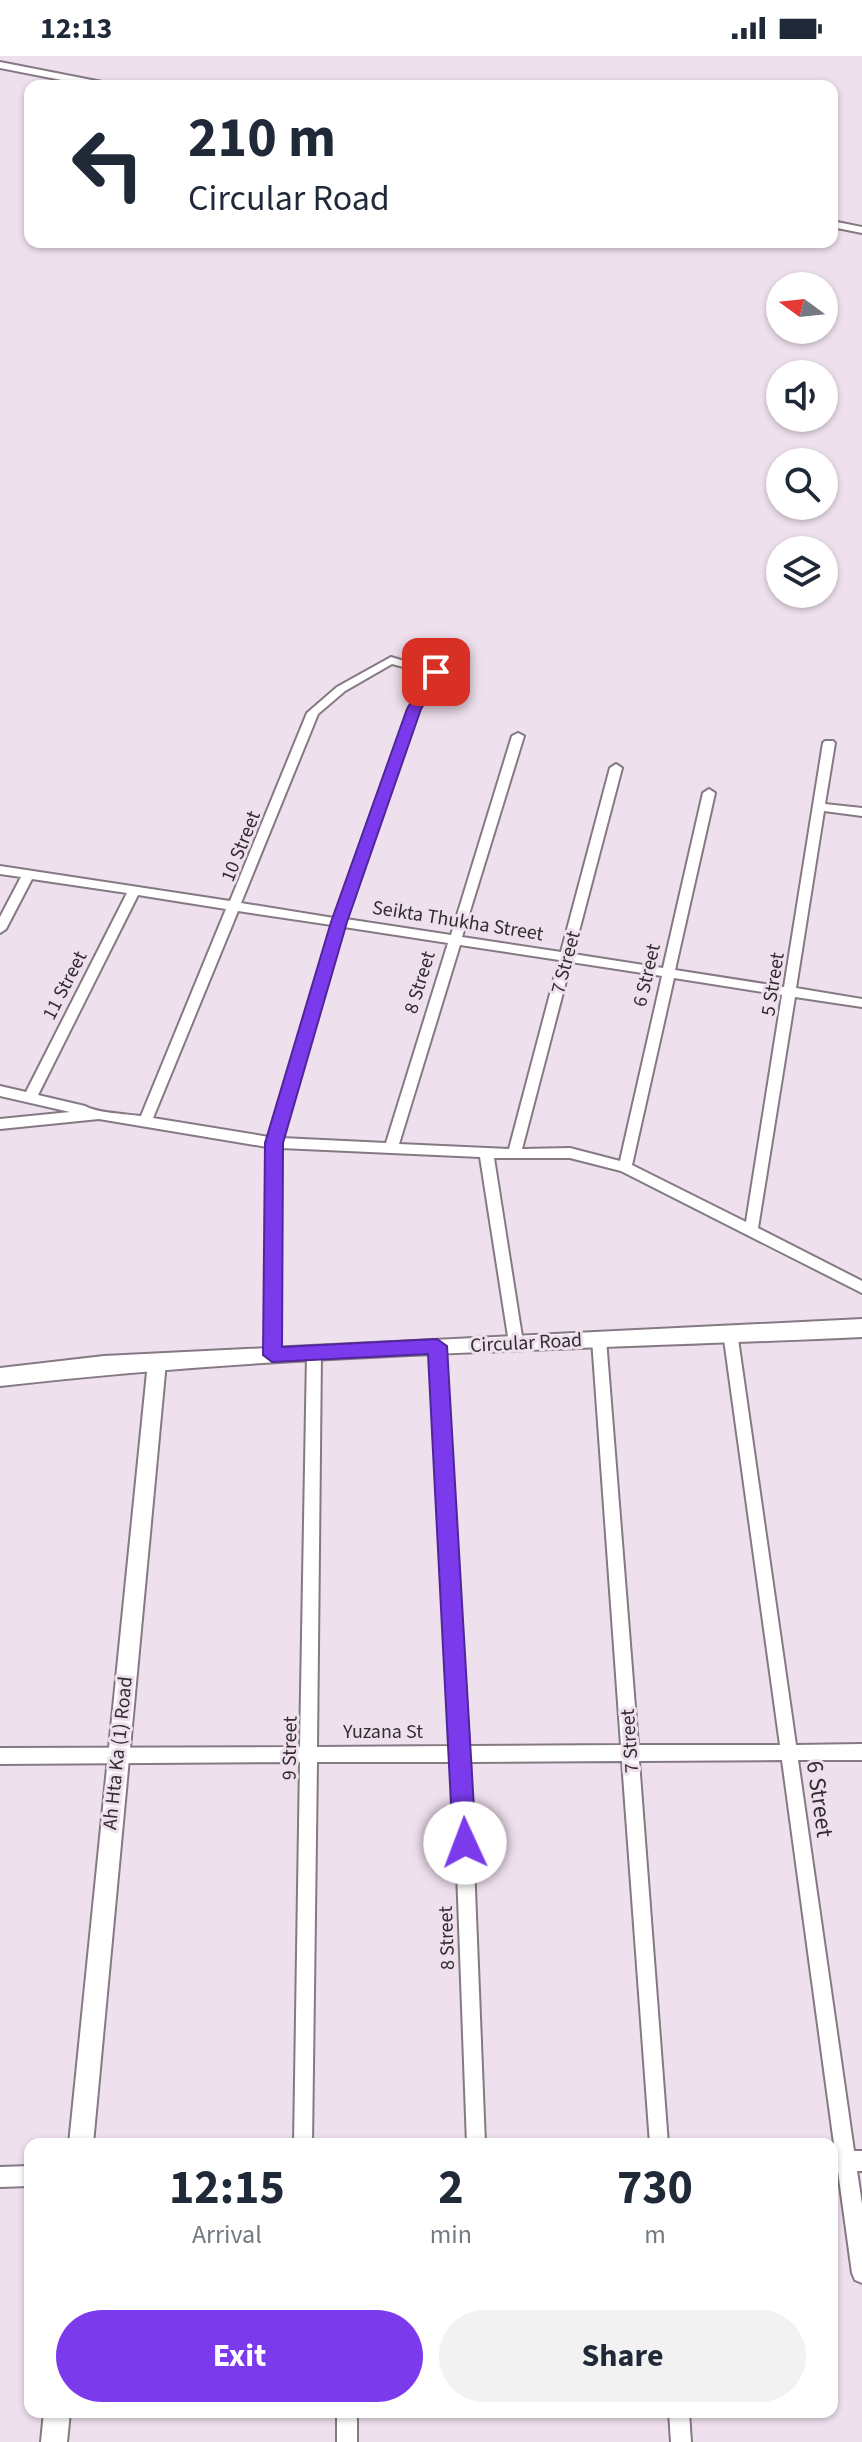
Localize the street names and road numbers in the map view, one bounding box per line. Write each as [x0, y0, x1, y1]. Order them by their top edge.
street label: 10 Street [214, 807, 268, 886]
street label: Seikta Thukha Street [370, 894, 546, 948]
street label: 7 Street [544, 927, 588, 997]
street label: 6 Street [626, 941, 668, 1010]
street label: 11 Street [36, 946, 94, 1025]
street label: 8 Street [397, 947, 443, 1017]
street label: 5 Street [754, 950, 792, 1018]
street label: Circular Road [469, 1326, 583, 1360]
street label: Ah Hta Ka (1) Road [96, 1675, 140, 1831]
street label: 7 Street [614, 1708, 646, 1774]
street label: 9 Street [275, 1716, 305, 1780]
street label: Yuzana St [342, 1718, 423, 1746]
street label: 6 Street [797, 1759, 842, 1840]
street label: 8 Street [432, 1905, 462, 1970]

